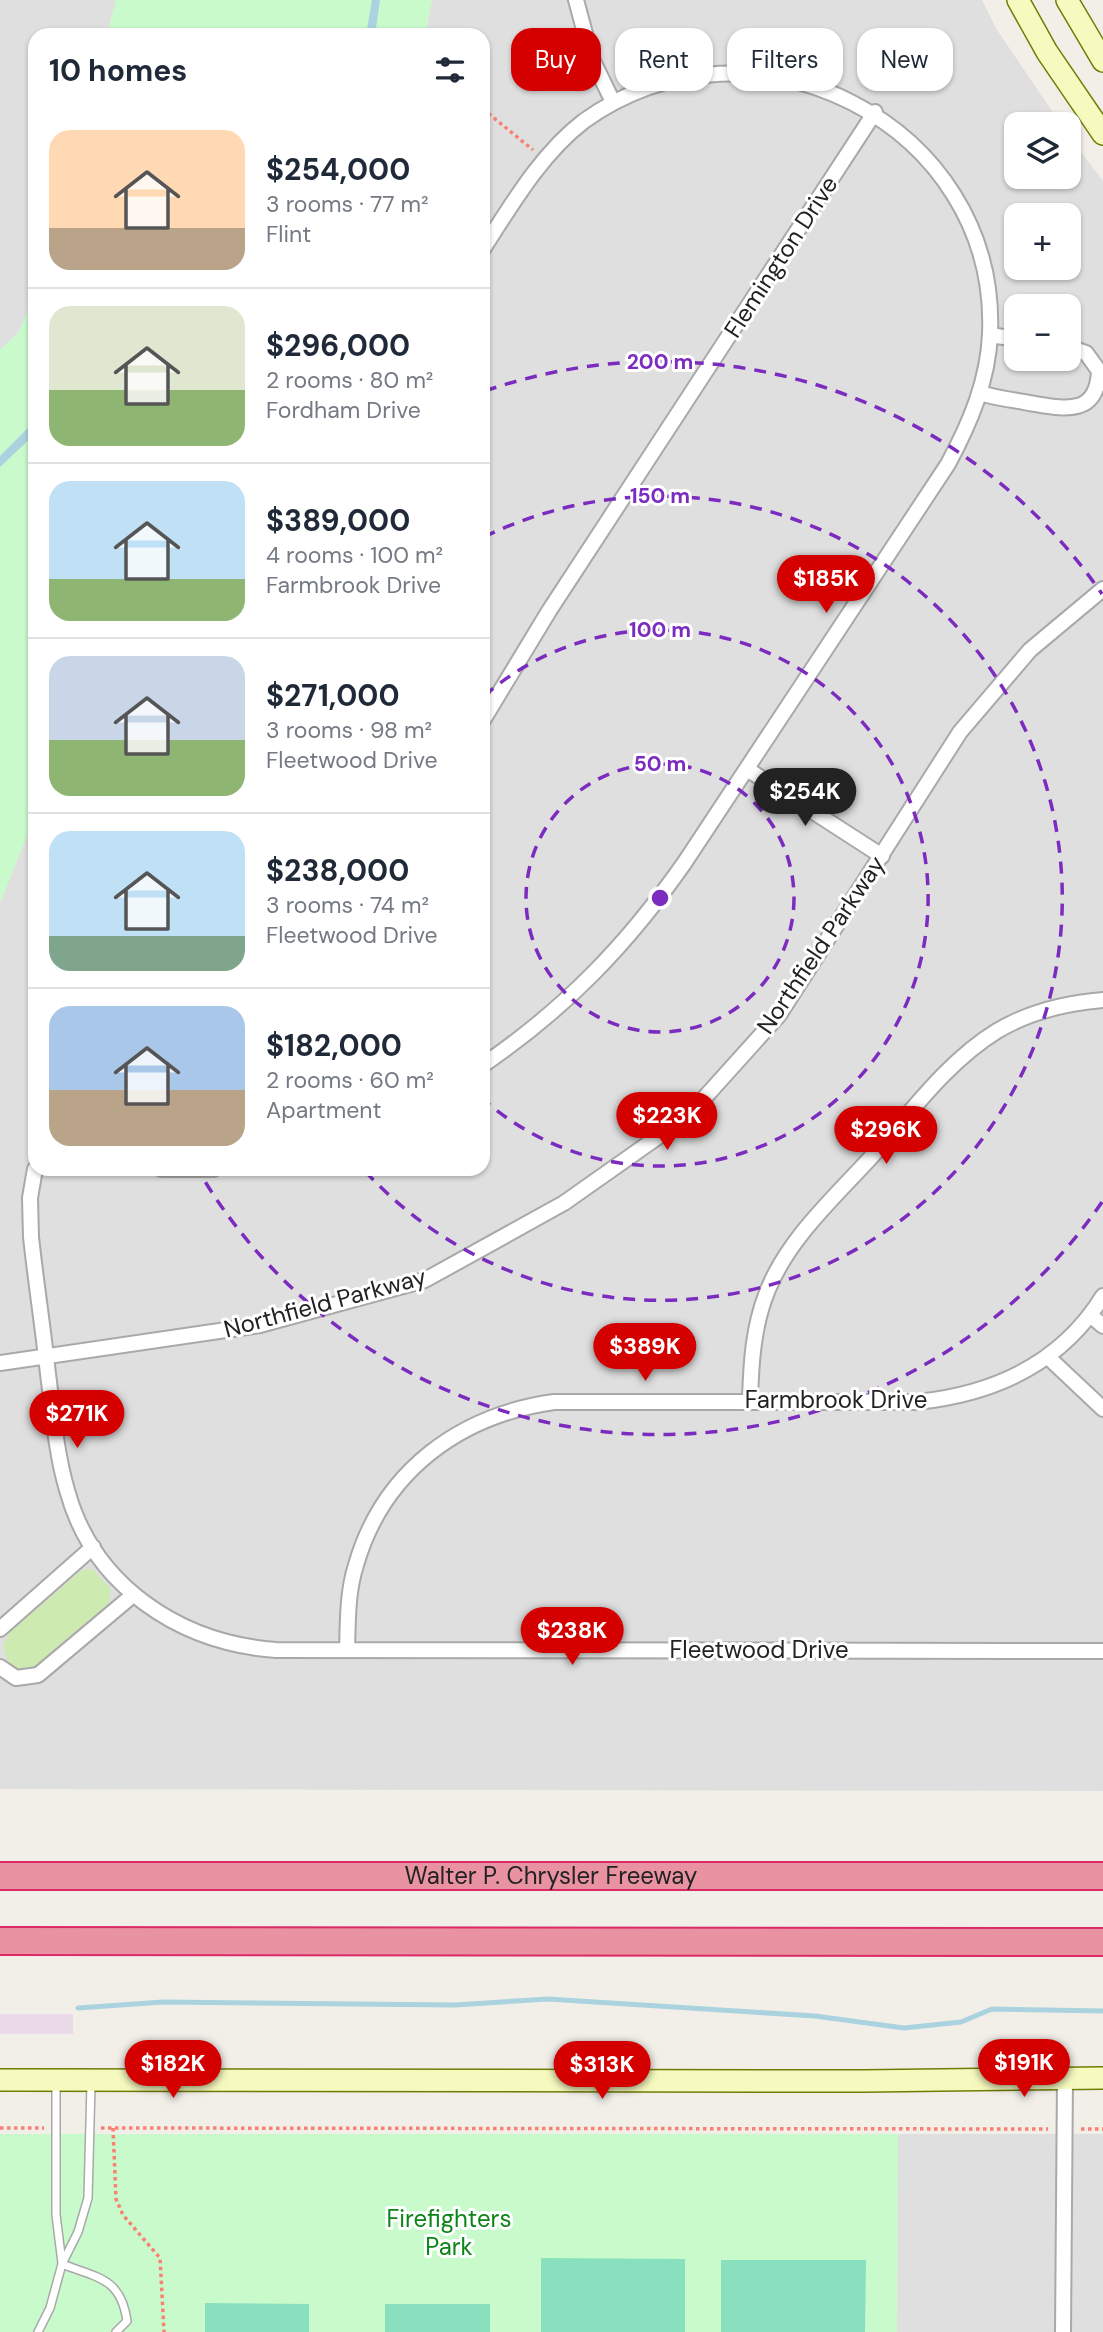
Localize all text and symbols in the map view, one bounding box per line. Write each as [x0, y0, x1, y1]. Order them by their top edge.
chip: Buy [511, 28, 601, 91]
chip: Rent [615, 28, 713, 91]
chip: Filters [727, 28, 843, 91]
chip: New [857, 28, 953, 91]
text: 10 homes [49, 51, 187, 90]
icon: filters [431, 51, 469, 89]
map controls [1004, 112, 1081, 371]
button: layers [1004, 112, 1081, 189]
text: $254,000 [266, 150, 410, 189]
icon: home [105, 158, 189, 242]
street label: Flemington Drive [717, 170, 844, 343]
text: 3 rooms · 77 m² [266, 189, 429, 219]
button: + [1004, 203, 1081, 280]
text: Flint [266, 219, 311, 249]
button: − [1004, 294, 1081, 371]
text: $296,000 [266, 326, 410, 365]
icon: home [105, 334, 189, 418]
text: 200 m [627, 348, 693, 376]
text: 2 rooms · 80 m² [266, 365, 433, 395]
text: Fordham Drive [266, 395, 421, 425]
text: 150 m [630, 482, 690, 510]
text: $389,000 [266, 501, 410, 540]
icon: home [105, 509, 189, 593]
text: 4 rooms · 100 m² [266, 540, 443, 570]
pin: $185K [777, 556, 875, 615]
text: $185K [793, 563, 859, 593]
text: Farmbrook Drive [266, 570, 441, 600]
text: 100 m [629, 616, 691, 644]
text: $271,000 [266, 676, 400, 715]
icon: home [105, 684, 189, 768]
text: 3 rooms · 98 m² [266, 715, 432, 745]
text: Fleetwood Drive [266, 745, 438, 775]
text: 50 m [634, 750, 686, 778]
pin: $254K [756, 768, 854, 828]
text: $254K [769, 776, 841, 806]
street label: Northfield Parkway [750, 850, 892, 1040]
text: $238,000 [266, 851, 409, 890]
icon: home [105, 859, 189, 943]
centre of rings [648, 886, 672, 910]
text: 3 rooms · 74 m² [266, 890, 429, 920]
text: Fleetwood Drive [266, 920, 438, 950]
text: $182,000 [266, 1026, 402, 1065]
icon: home [105, 1034, 189, 1118]
text: 2 rooms · 60 m² [266, 1065, 434, 1095]
pin: $223K [618, 1092, 716, 1152]
text: Apartment [266, 1095, 381, 1125]
text: $223K [632, 1100, 702, 1130]
pin: $296K [837, 1106, 935, 1166]
text: $296K [850, 1114, 922, 1144]
street label: Northfield Parkway [220, 1261, 429, 1344]
pin: $389K [596, 1324, 694, 1383]
text: $389K [609, 1331, 681, 1361]
street label: Farmbrook Drive [745, 1384, 927, 1415]
pin: $271K [28, 1390, 126, 1450]
text: $271K [45, 1398, 109, 1428]
pin: $238K [523, 1608, 621, 1667]
text: $238K [537, 1615, 607, 1645]
street label: Fleetwood Drive [669, 1634, 849, 1665]
street label: Walter P. Chrysler Freeway [405, 1860, 697, 1891]
pin: $191K [975, 2039, 1073, 2099]
pin: $182K [124, 2040, 222, 2100]
pin: $313K [553, 2042, 651, 2101]
text: $191K [994, 2047, 1054, 2077]
text: $182K [141, 2048, 205, 2078]
text: $313K [570, 2049, 634, 2079]
park label: Firefighters Park [387, 2203, 512, 2262]

